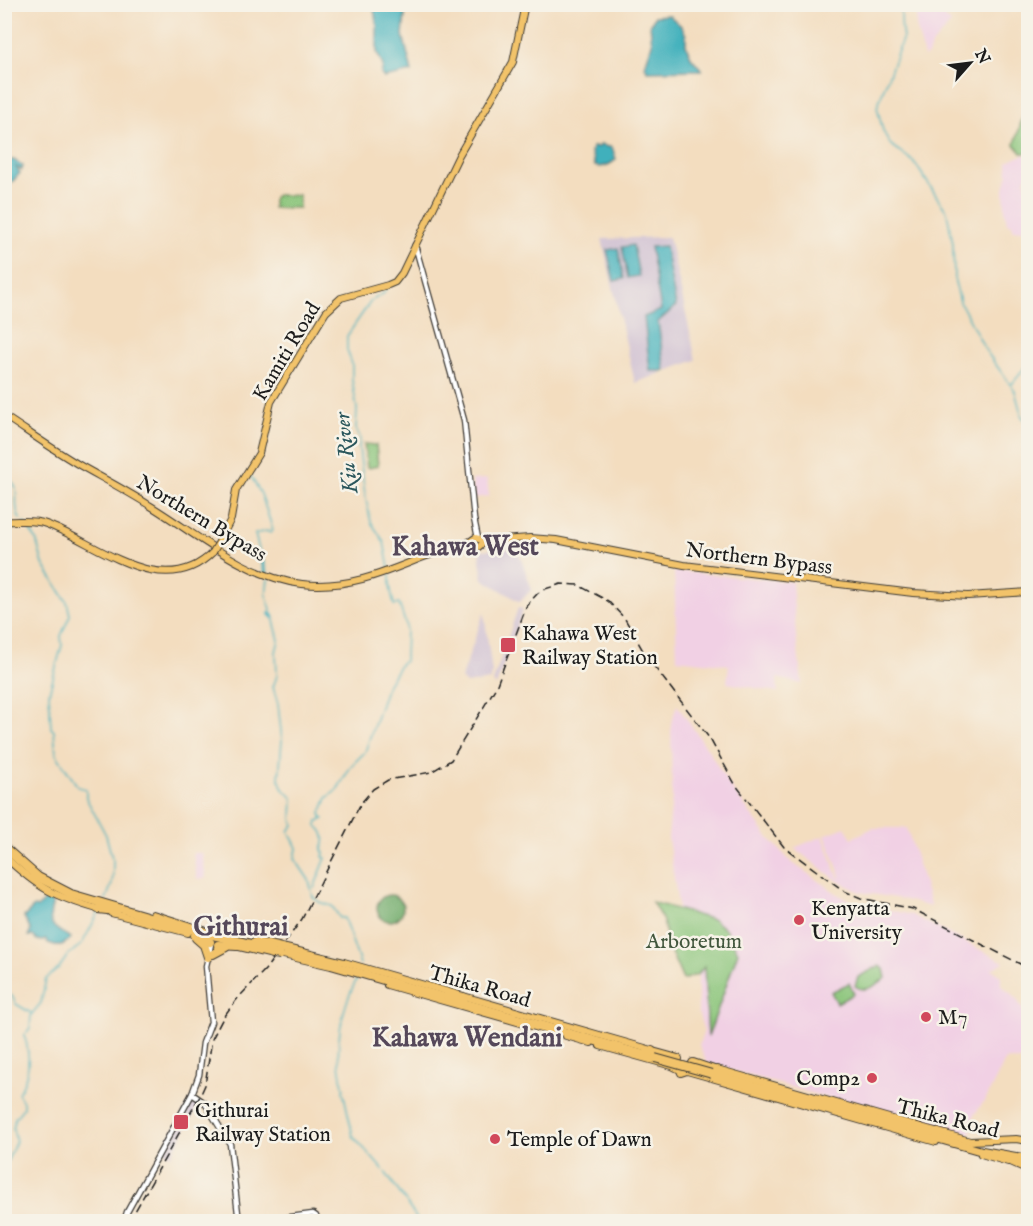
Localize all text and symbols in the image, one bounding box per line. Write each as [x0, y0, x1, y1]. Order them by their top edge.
north arrow [940, 33, 1000, 93]
text: N [969, 45, 994, 68]
street label: Kamiti Road [247, 297, 328, 406]
water label: Kiu River [329, 409, 365, 496]
street label: Northern Bypass [131, 470, 271, 569]
district label: Kahawa West [391, 531, 540, 565]
street label: Northern Bypass [684, 537, 834, 582]
place label: Kahawa West Railway Station [522, 621, 658, 672]
marker: Kahawa West Railway Station [499, 636, 517, 654]
place label: Kenyatta University [811, 896, 903, 947]
district label: Githurai [194, 911, 288, 945]
marker: Kenyatta University [792, 913, 806, 927]
park label: Arboretum [645, 929, 742, 956]
street label: Thika Road [426, 960, 534, 1015]
place label: M7 [938, 1005, 968, 1032]
marker: M7 [919, 1010, 933, 1024]
district label: Kahawa Wendani [372, 1022, 563, 1056]
place label: Comp2 [796, 1066, 860, 1093]
marker: Comp2 [865, 1071, 879, 1085]
street label: Thika Road [894, 1094, 1002, 1145]
place label: Githurai Railway Station [195, 1098, 331, 1149]
marker: Githurai Railway Station [172, 1113, 190, 1131]
place label: Temple of Dawn [507, 1127, 652, 1154]
marker: Temple of Dawn [488, 1132, 502, 1146]

